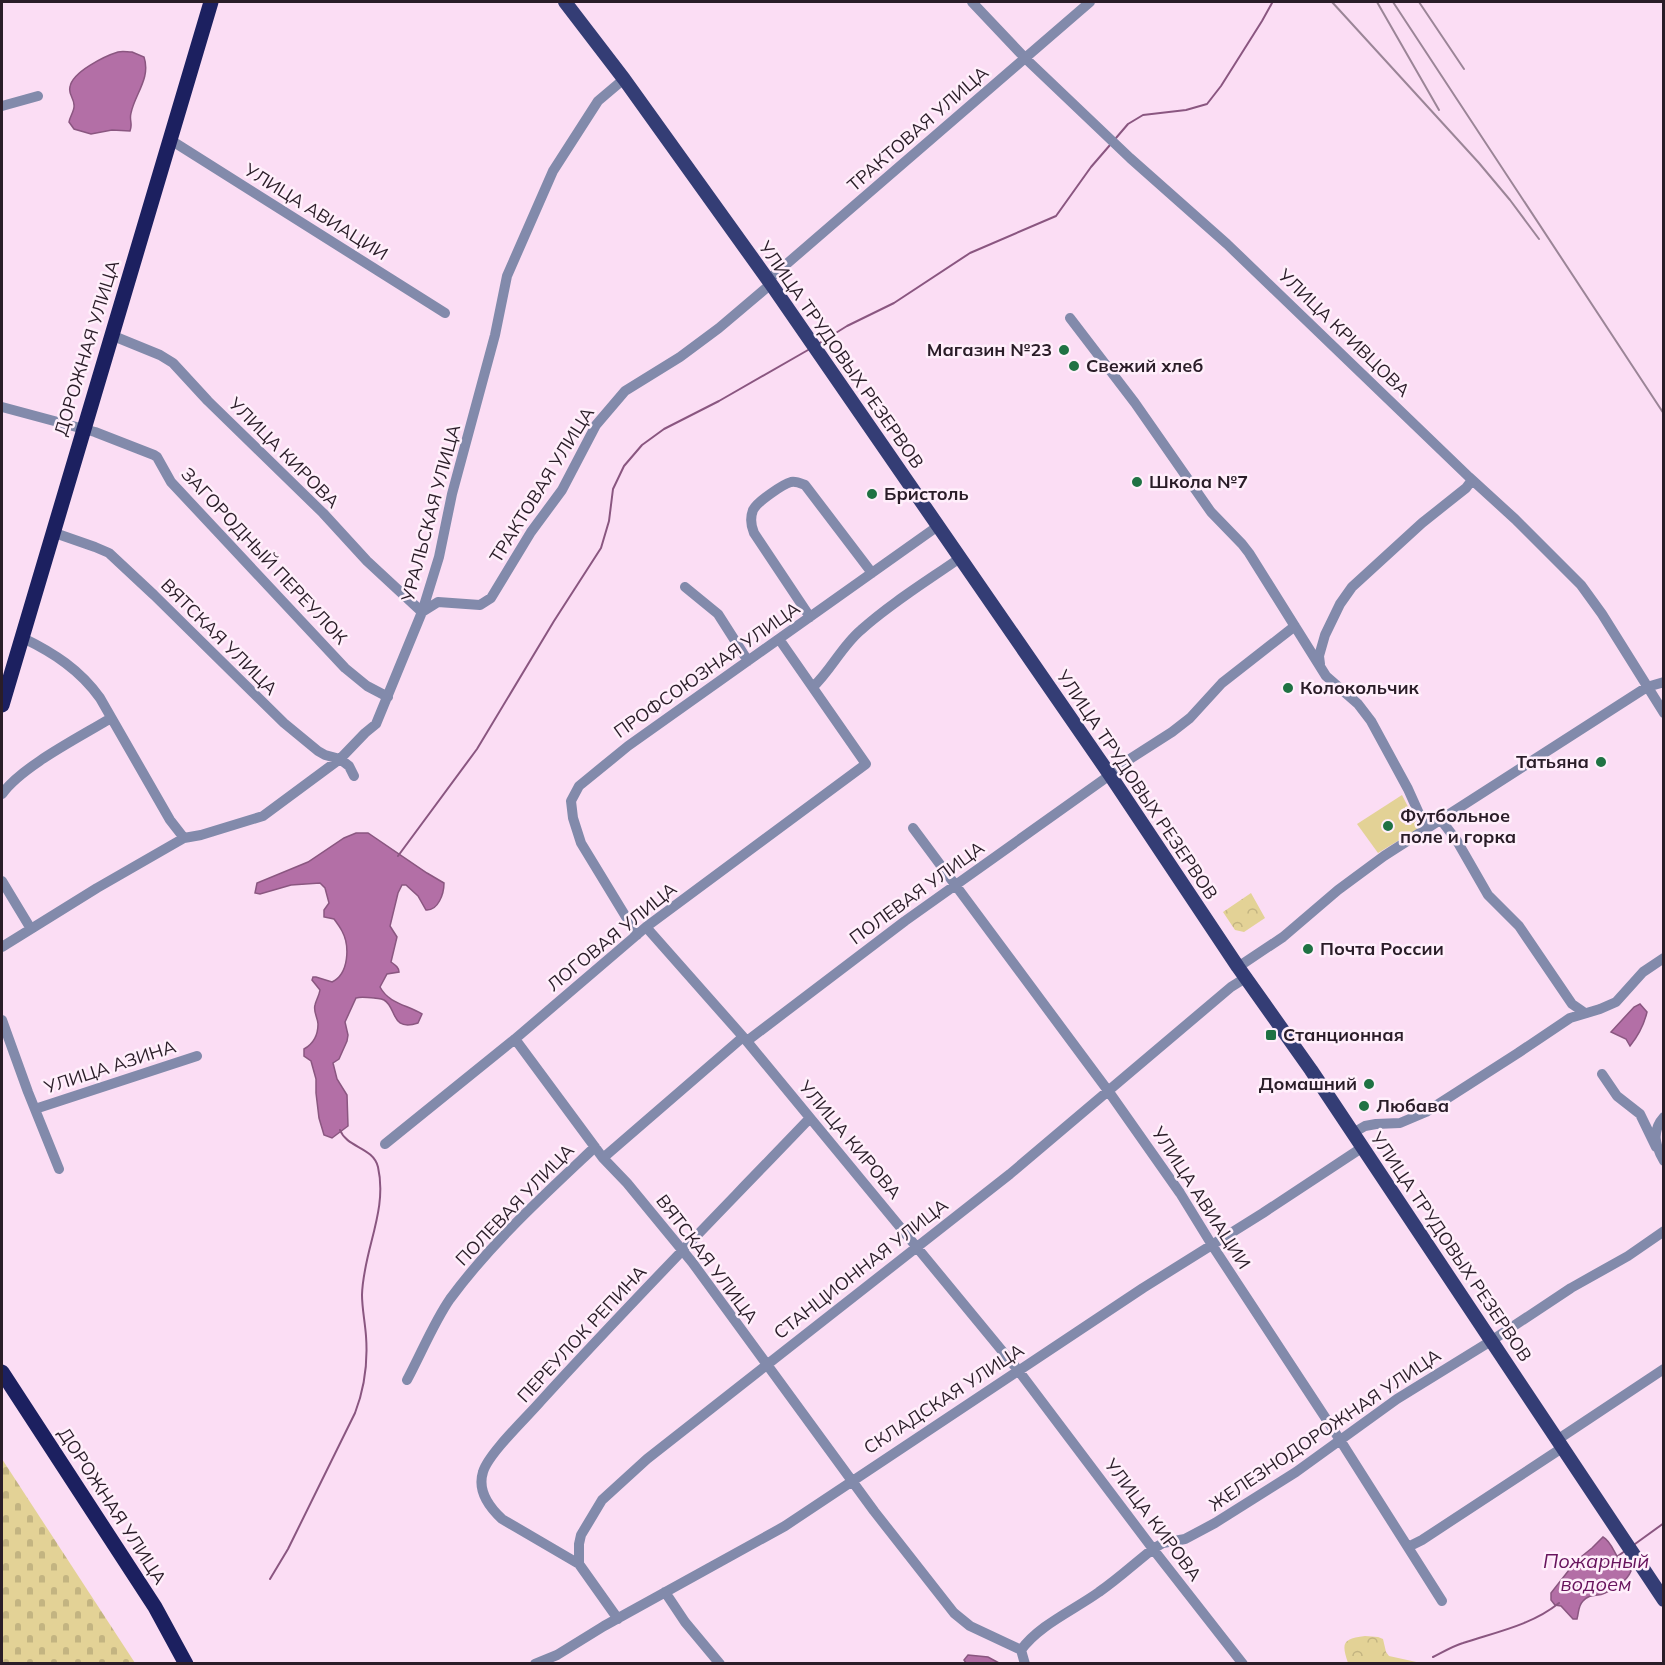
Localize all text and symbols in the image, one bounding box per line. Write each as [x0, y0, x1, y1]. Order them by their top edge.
street label: ТРАКТОВАЯ УЛИЦА [842, 61, 993, 196]
street label: УЛИЦА АВИАЦИИ [239, 158, 392, 265]
street label: УЛИЦА ТРУДОВЫХ РЕЗЕРВОВ [753, 236, 929, 473]
street label: ДОРОЖНАЯ УЛИЦА [49, 257, 124, 439]
street label: УЛИЦА КРИВЦОВА [1273, 263, 1415, 401]
place label: Магазин №23 [927, 338, 1052, 361]
marker: Магазин №23 [1057, 343, 1071, 357]
place label: Свежий хлеб [1086, 354, 1203, 377]
marker: Свежий хлеб [1067, 359, 1081, 373]
street label: УЛИЦА КИРОВА [223, 392, 345, 513]
street label: ТРАКТОВАЯ УЛИЦА [484, 403, 599, 567]
street label: УРАЛЬСКАЯ УЛИЦА [396, 422, 465, 605]
street label: ЗАГОРОДНЫЙ ПЕРЕУЛОК [176, 462, 353, 649]
place label: Школа №7 [1149, 470, 1248, 493]
marker: Школа №7 [1130, 475, 1144, 489]
place label: Бристоль [884, 482, 969, 505]
marker: Бристоль [865, 487, 879, 501]
street label: ВЯТСКАЯ УЛИЦА [156, 573, 283, 700]
street label: ПРОФСОЮЗНАЯ УЛИЦА [609, 596, 804, 743]
street label: УЛИЦА ТРУДОВЫХ РЕЗЕРВОВ [1051, 665, 1223, 904]
place label: Колокольчик [1300, 676, 1420, 699]
marker: Колокольчик [1281, 681, 1295, 695]
place label: Татьяна [1516, 750, 1589, 773]
marker: Татьяна [1594, 755, 1608, 769]
place label: Футбольное поле и горка [1400, 804, 1516, 848]
marker: Футбольное поле и горка [1381, 819, 1395, 833]
street label: ПОЛЕВАЯ УЛИЦА [845, 836, 989, 949]
street label: ЛОГОВАЯ УЛИЦА [542, 877, 681, 996]
place label: Почта России [1320, 937, 1444, 960]
marker: Почта России [1301, 942, 1315, 956]
place label: Станционная [1283, 1023, 1404, 1046]
marker: Станционная [1264, 1028, 1278, 1042]
street label: УЛИЦА АЗИНА [40, 1034, 179, 1099]
place label: Домашний [1259, 1072, 1357, 1095]
street label: УЛИЦА КИРОВА [794, 1075, 907, 1204]
marker: Домашний [1362, 1077, 1376, 1091]
place label: Любава [1376, 1094, 1449, 1117]
marker: Любава [1357, 1099, 1371, 1113]
street label: УЛИЦА АВИАЦИИ [1146, 1121, 1256, 1273]
street label: УЛИЦА ТРУДОВЫХ РЕЗЕРВОВ [1365, 1127, 1537, 1366]
street label: ПОЛЕВАЯ УЛИЦА [450, 1139, 579, 1271]
street label: ВЯТСКАЯ УЛИЦА [651, 1190, 763, 1328]
street label: СТАНЦИОННАЯ УЛИЦА [769, 1193, 953, 1344]
street label: ПЕРЕУЛОК РЕПИНА [512, 1260, 651, 1407]
street label: СКЛАДСКАЯ УЛИЦА [859, 1338, 1028, 1459]
street label: ЖЕЛЕЗНОДОРОЖНАЯ УЛИЦА [1205, 1343, 1445, 1516]
street label: ДОРОЖНАЯ УЛИЦА [53, 1423, 172, 1589]
street label: УЛИЦА КИРОВА [1099, 1453, 1207, 1586]
water label: Пожарный водоем [1543, 1548, 1649, 1596]

